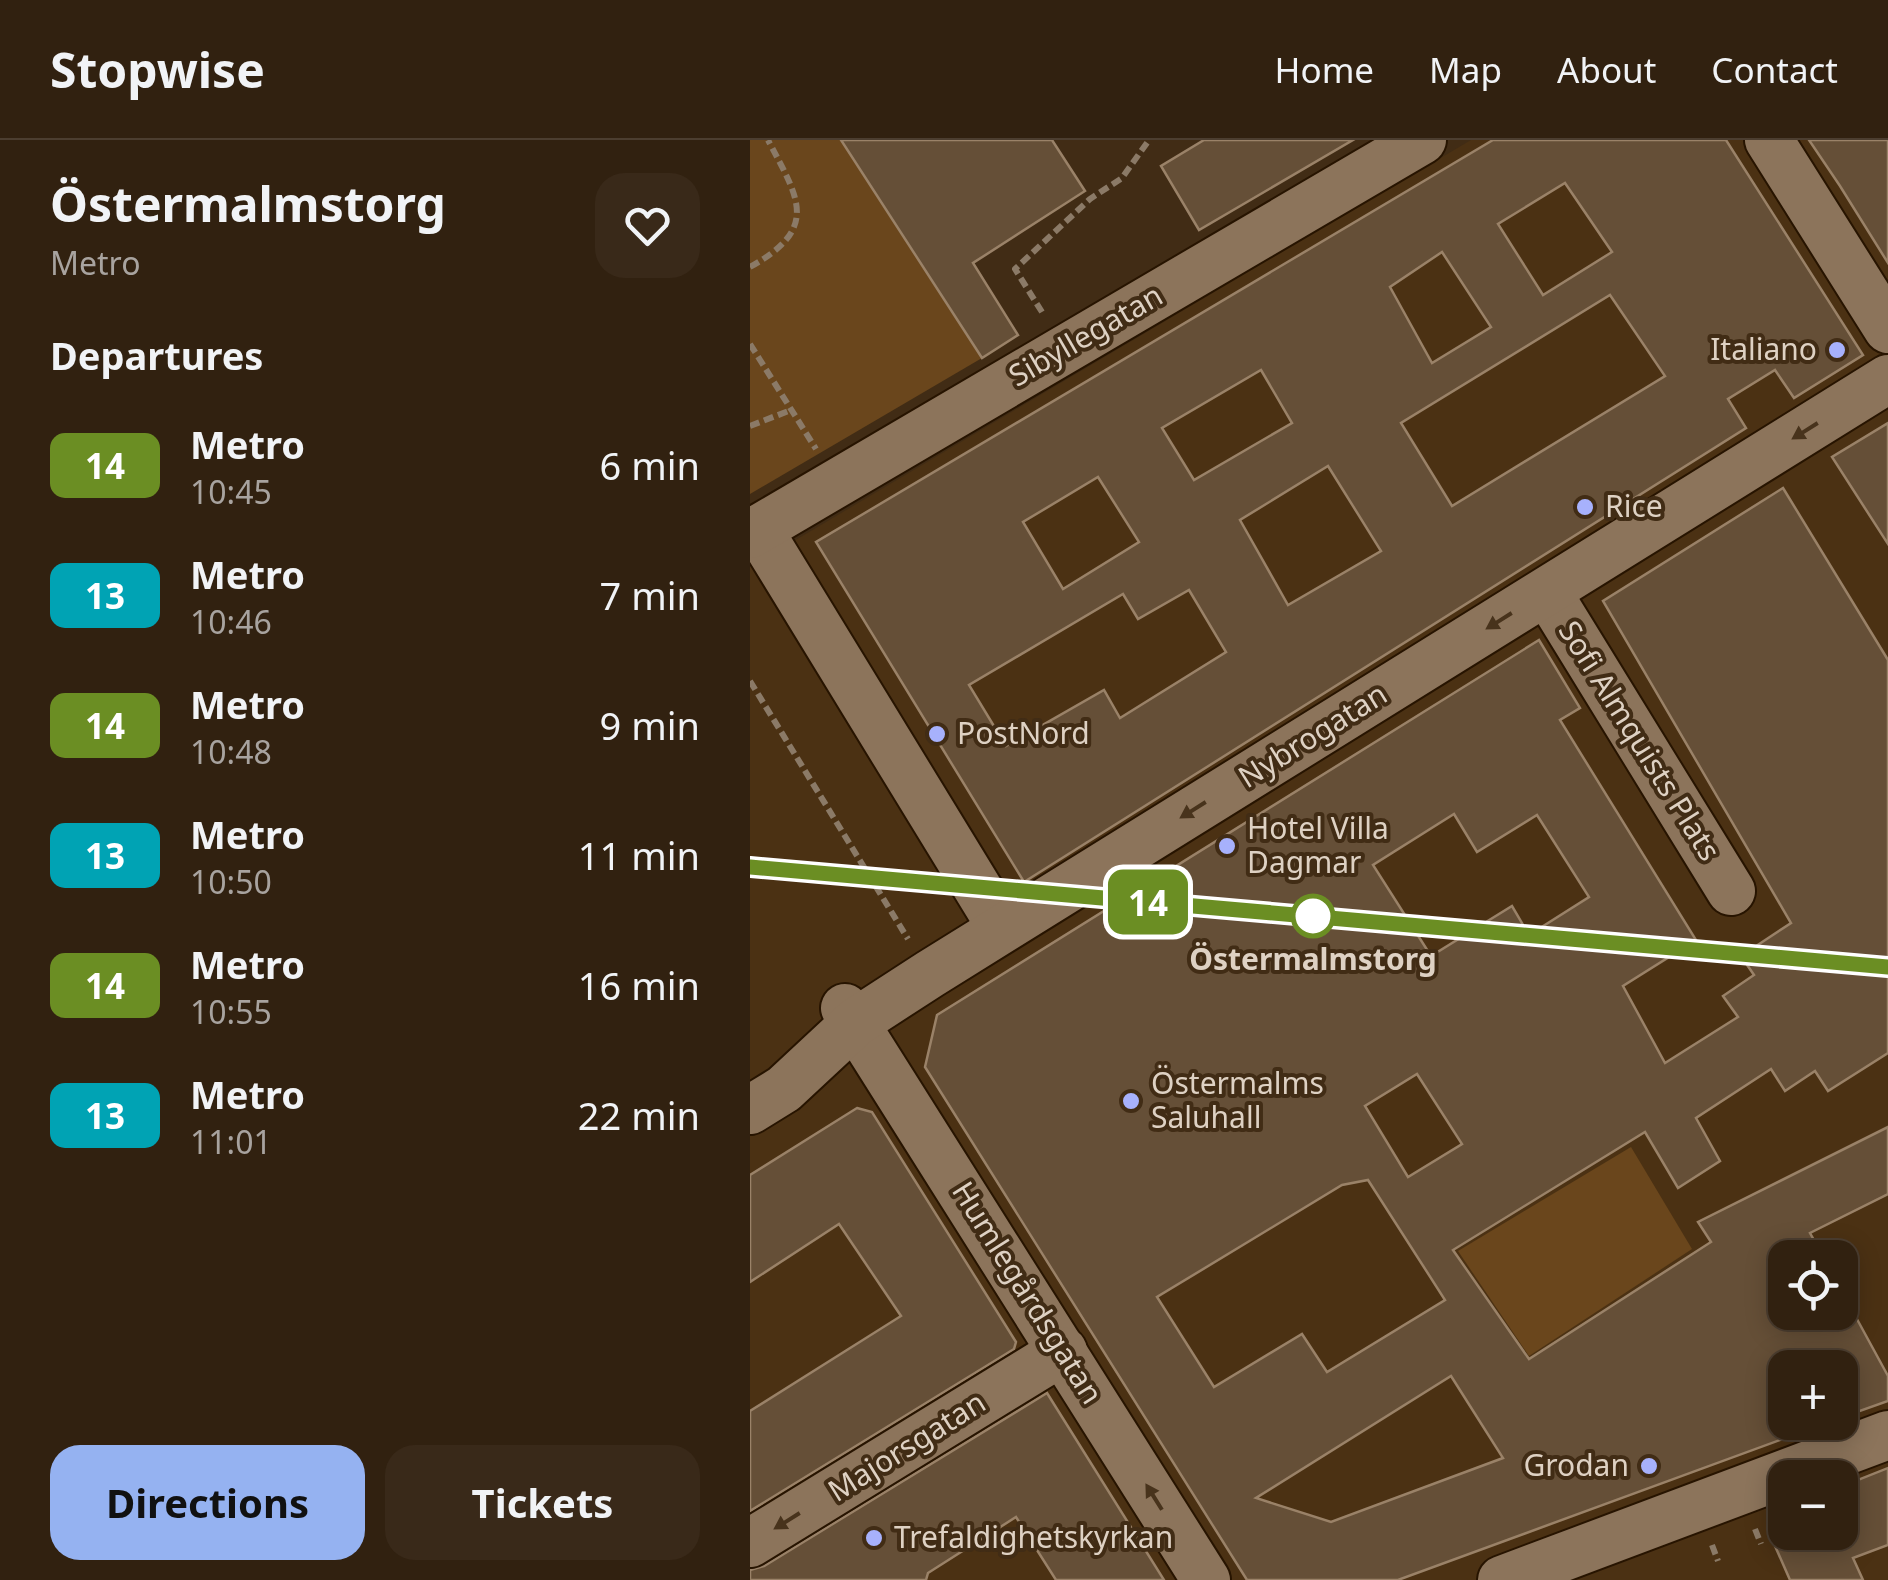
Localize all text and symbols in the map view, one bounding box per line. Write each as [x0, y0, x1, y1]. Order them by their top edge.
text: Stopwise [50, 37, 265, 102]
text: Home [1275, 46, 1374, 93]
text: Map [1429, 46, 1502, 93]
text: About [1557, 46, 1656, 93]
text: Contact [1711, 46, 1838, 93]
text: Östermalmstorg [50, 171, 446, 236]
button: heart [595, 173, 700, 278]
text: Metro [50, 241, 141, 284]
street label: Sibyllegatan [1001, 274, 1170, 395]
place label: Italiano [1710, 328, 1817, 369]
text: Departures [50, 329, 263, 381]
marker: Italiano [1826, 339, 1848, 361]
text: Metro [190, 418, 305, 470]
one-way arrow [1791, 422, 1819, 439]
text: 6 min [600, 439, 700, 491]
text: 14 [85, 442, 125, 489]
text: 10:45 [190, 470, 272, 513]
place label: Rice [1605, 485, 1663, 526]
marker: Rice [1574, 496, 1596, 518]
text: Metro [190, 548, 305, 600]
text: 7 min [600, 569, 700, 621]
text: 13 [85, 572, 125, 619]
text: 10:46 [190, 600, 272, 643]
one-way arrow [1486, 611, 1513, 630]
street label: Sofi Almquists Plats [1550, 613, 1731, 868]
street label: Nybrogatan [1230, 673, 1394, 797]
text: Metro [190, 678, 305, 730]
text: 9 min [600, 699, 700, 751]
text: 14 [85, 702, 125, 749]
place label: PostNord [957, 712, 1090, 753]
marker: PostNord [926, 723, 948, 745]
text: 10:48 [190, 730, 272, 773]
one-way arrow [1179, 801, 1207, 818]
place label: Hotel Villa Dagmar [1247, 807, 1389, 882]
text: Metro [190, 808, 305, 860]
text: 11 min [578, 829, 700, 881]
text: 13 [85, 832, 125, 879]
marker: Hotel Villa Dagmar [1216, 835, 1238, 857]
text: 10:50 [190, 860, 272, 903]
line badge: 14 [1103, 870, 1193, 934]
text: 14 [1128, 879, 1168, 926]
marker: Östermalmstorg [1292, 895, 1334, 937]
text: Metro [190, 938, 305, 990]
place label: Östermalmstorg [1189, 938, 1437, 979]
text: 16 min [578, 959, 700, 1011]
text: 14 [85, 962, 125, 1009]
text: 10:55 [190, 990, 272, 1033]
place label: Östermalms Saluhall [1151, 1062, 1324, 1137]
text: Metro [190, 1068, 305, 1120]
text: 22 min [578, 1089, 700, 1141]
marker: Östermalms Saluhall [1120, 1090, 1142, 1112]
text: 13 [85, 1092, 125, 1139]
text: 11:01 [190, 1120, 272, 1163]
street label: Humlegårdsgatan [943, 1173, 1113, 1411]
map controls [1768, 1240, 1858, 1550]
button: locate [1768, 1240, 1858, 1330]
button: + [1768, 1350, 1858, 1440]
street label: Majorsgatan [820, 1381, 993, 1510]
place label: Grodan [1523, 1444, 1629, 1485]
button: Directions [50, 1445, 365, 1560]
button: Tickets [385, 1445, 700, 1560]
marker: Grodan [1638, 1455, 1660, 1477]
button: − [1768, 1460, 1858, 1550]
one-way arrow [1146, 1483, 1164, 1511]
one-way arrow [773, 1512, 801, 1529]
place label: Trefaldighetskyrkan [894, 1516, 1173, 1557]
marker: Trefaldighetskyrkan [863, 1527, 885, 1549]

